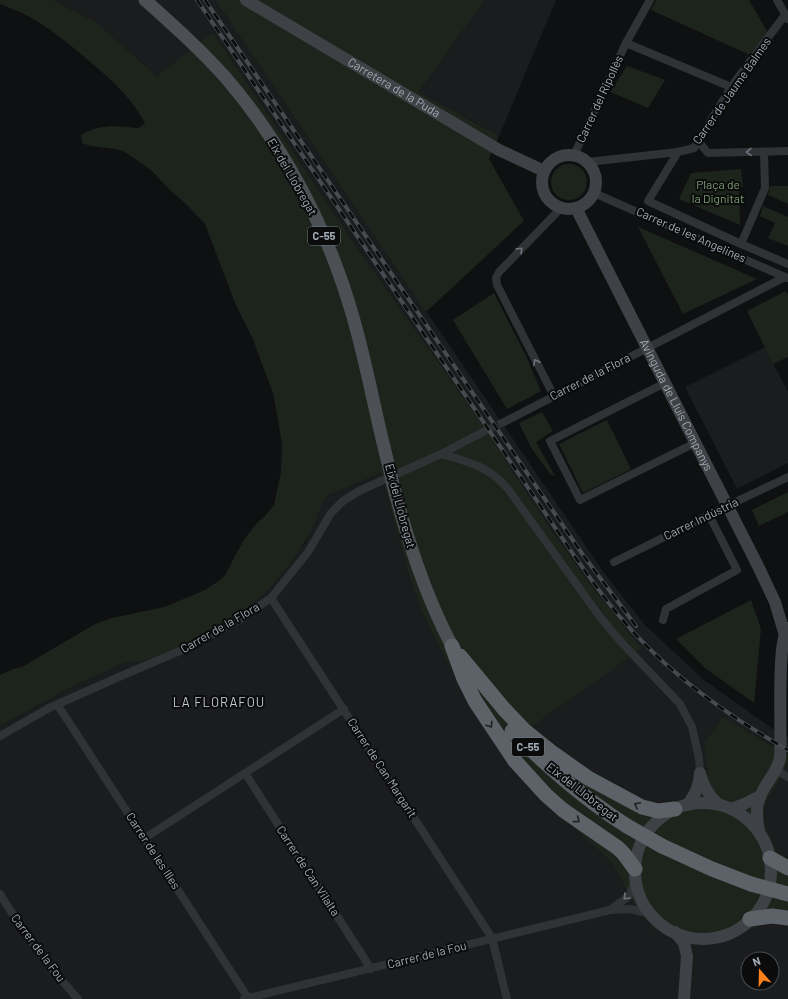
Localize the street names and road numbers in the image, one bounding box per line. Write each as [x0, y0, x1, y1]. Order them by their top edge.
street label: Carrer de Jaume Balmes [689, 34, 773, 146]
street label: Carrer del Ripollès [573, 53, 625, 144]
street label: Carretera de la Puda [346, 54, 443, 120]
street label: Eix del Llobregat [265, 135, 321, 218]
street label: Carrer de les Angelines [634, 204, 749, 265]
road number: C-55 [308, 227, 340, 245]
street label: Avinguda de Lluís Companys [638, 336, 717, 473]
street label: Carrer de la Flora [547, 350, 632, 402]
street label: Eix del Llobregat [383, 462, 419, 549]
street label: Carrer Indústria [661, 494, 740, 542]
street label: Carrer de la Flora [178, 599, 261, 655]
street label: Carrer de Can Margarit [345, 715, 420, 820]
road number: C-55 [512, 738, 544, 756]
street label: Eix del Llobregat [544, 759, 621, 823]
street label: Carrer de les Illes [124, 810, 184, 892]
street label: Carrer de Can Vilalta [274, 823, 343, 918]
street label: Carrer de la Fou [9, 911, 69, 984]
street label: Carrer de la Fou [386, 937, 468, 971]

